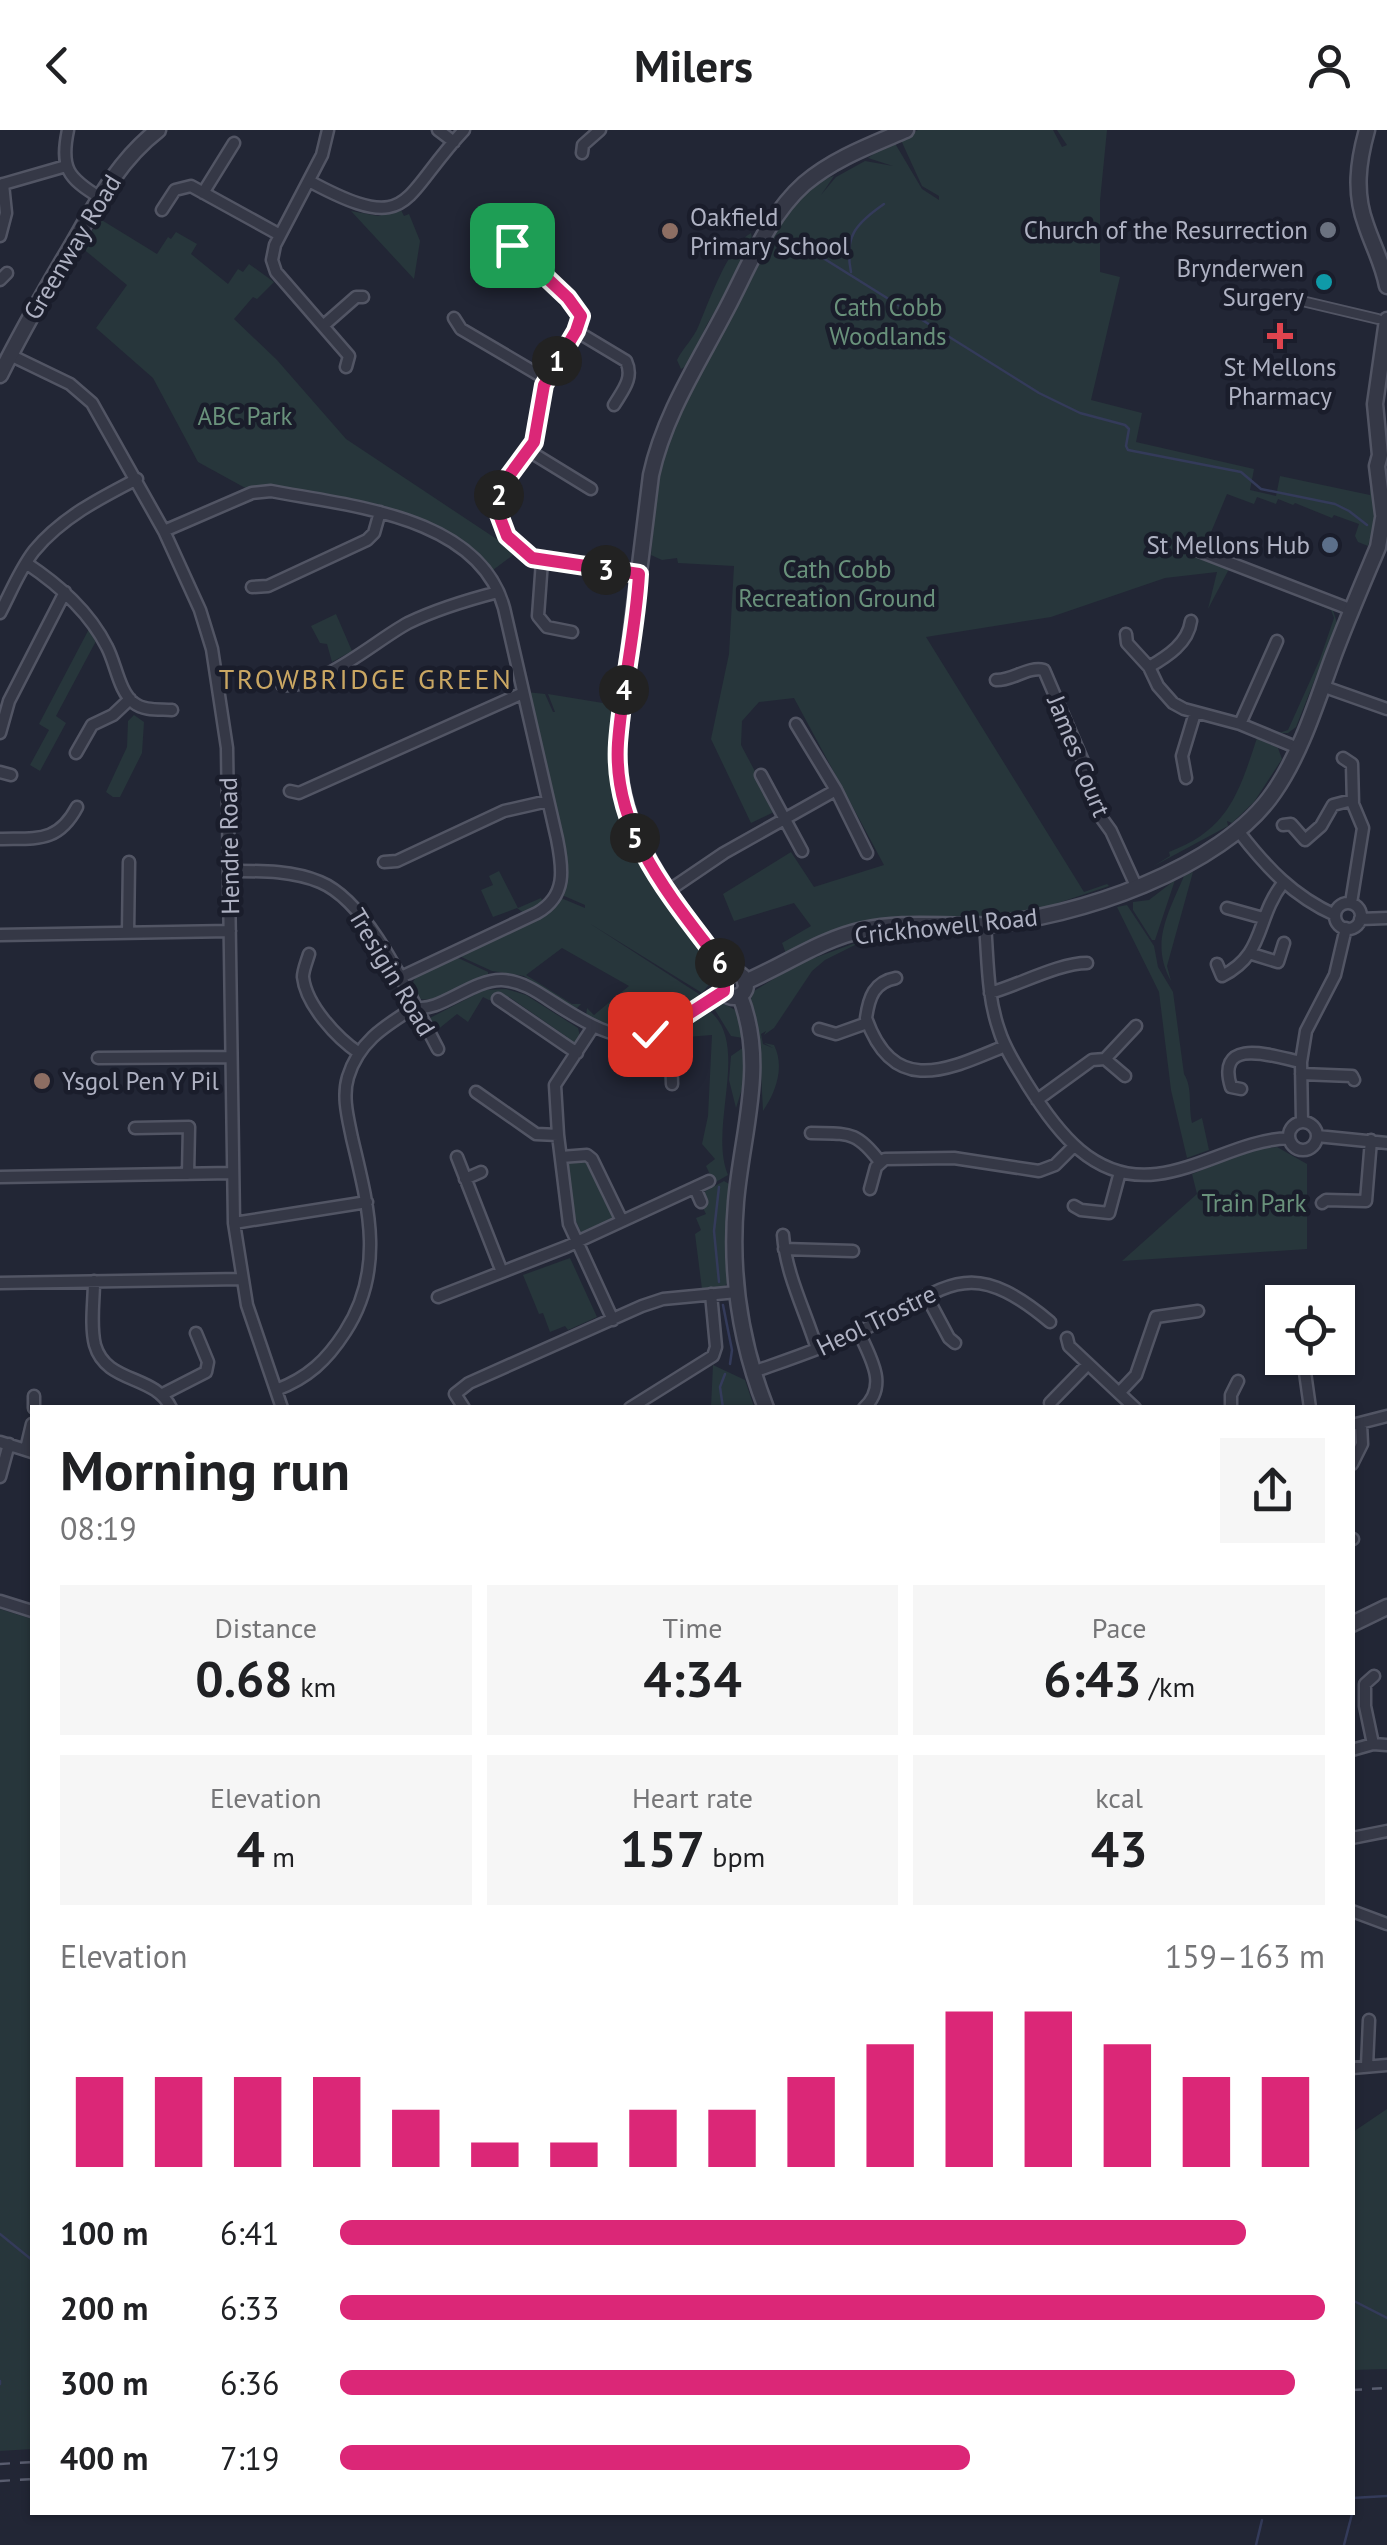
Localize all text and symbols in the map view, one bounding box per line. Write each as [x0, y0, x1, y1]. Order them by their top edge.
text: Milers [634, 36, 753, 94]
icon: back [30, 38, 85, 93]
icon: person [1302, 38, 1357, 93]
street label: Greenway Road [16, 169, 128, 325]
place label: Oakfield Primary School [690, 201, 850, 262]
pin [470, 203, 555, 288]
place label: Church of the Resurrection [1024, 214, 1308, 246]
icon: arrive [485, 218, 540, 273]
marker: Church of the Resurrection [1317, 219, 1339, 241]
marker: Oakfield Primary School [659, 220, 681, 242]
place label: Brynderwen Surgery [1176, 252, 1304, 313]
marker: Brynderwen Surgery [1313, 271, 1335, 293]
park label: Cath Cobb Woodlands [829, 291, 947, 352]
marker: St Mellons Pharmacy [1269, 325, 1291, 347]
pin: 1 [532, 336, 582, 386]
text: 1 [549, 342, 565, 379]
place label: St Mellons Pharmacy [1223, 351, 1337, 412]
park label: ABC Park [197, 400, 293, 432]
pin: 2 [474, 470, 524, 520]
text: 2 [491, 476, 507, 513]
place label: St Mellons Hub [1146, 529, 1310, 561]
marker: St Mellons Hub [1319, 534, 1341, 556]
pin: 3 [581, 545, 631, 595]
text: 3 [598, 551, 614, 588]
park label: Cath Cobb Recreation Ground [738, 553, 936, 614]
district label: TROWBRIDGE GREEN [219, 660, 513, 697]
pin: 4 [599, 665, 649, 715]
text: 4 [616, 671, 632, 708]
street label: James Court [1040, 690, 1118, 822]
street label: Hendre Road [212, 777, 246, 915]
pin: 5 [610, 813, 660, 863]
text: 5 [627, 819, 643, 856]
street label: Crickhowell Road [853, 900, 1039, 952]
street label: Tresigin Road [341, 902, 443, 1042]
pin: 6 [695, 938, 745, 988]
text: 6 [712, 944, 728, 981]
pin [608, 992, 693, 1077]
icon: check [623, 1007, 678, 1062]
place label: Ysgol Pen Y Pil [62, 1065, 220, 1097]
marker: Ysgol Pen Y Pil [31, 1070, 53, 1092]
park label: Train Park [1201, 1187, 1307, 1219]
street label: Heol Trostre [811, 1277, 941, 1363]
map controls [1265, 1285, 1355, 1375]
button: locate [1265, 1285, 1355, 1375]
text: Morning run [60, 1434, 350, 1505]
button: share [1220, 1438, 1325, 1543]
text: 08:19 [60, 1507, 137, 1549]
text: Distance [215, 1609, 317, 1646]
text: Time [662, 1609, 723, 1646]
text: Pace [1092, 1609, 1147, 1646]
text: 0.68 [195, 1646, 293, 1711]
text: 4:34 [643, 1646, 742, 1711]
text: 6:43 [1043, 1646, 1142, 1711]
text: km [293, 1668, 336, 1705]
text: /km [1142, 1668, 1195, 1705]
text: Elevation [210, 1779, 322, 1816]
text: Heart rate [632, 1779, 753, 1816]
text: kcal [1095, 1779, 1143, 1816]
text: 4 [237, 1816, 265, 1881]
text: 157 [620, 1816, 705, 1881]
text: 43 [1091, 1816, 1148, 1881]
text: m [265, 1838, 295, 1875]
text: bpm [705, 1838, 765, 1875]
text: Elevation [60, 1935, 187, 1977]
text: 159–163 m [1165, 1935, 1325, 1977]
text: 100 m [60, 2212, 148, 2254]
text: 6:41 [220, 2212, 279, 2254]
text: 200 m [60, 2287, 148, 2329]
text: 6:33 [220, 2287, 279, 2329]
text: 300 m [60, 2362, 148, 2404]
text: 6:36 [220, 2362, 279, 2404]
text: 400 m [60, 2437, 148, 2479]
text: 7:19 [220, 2437, 279, 2479]

